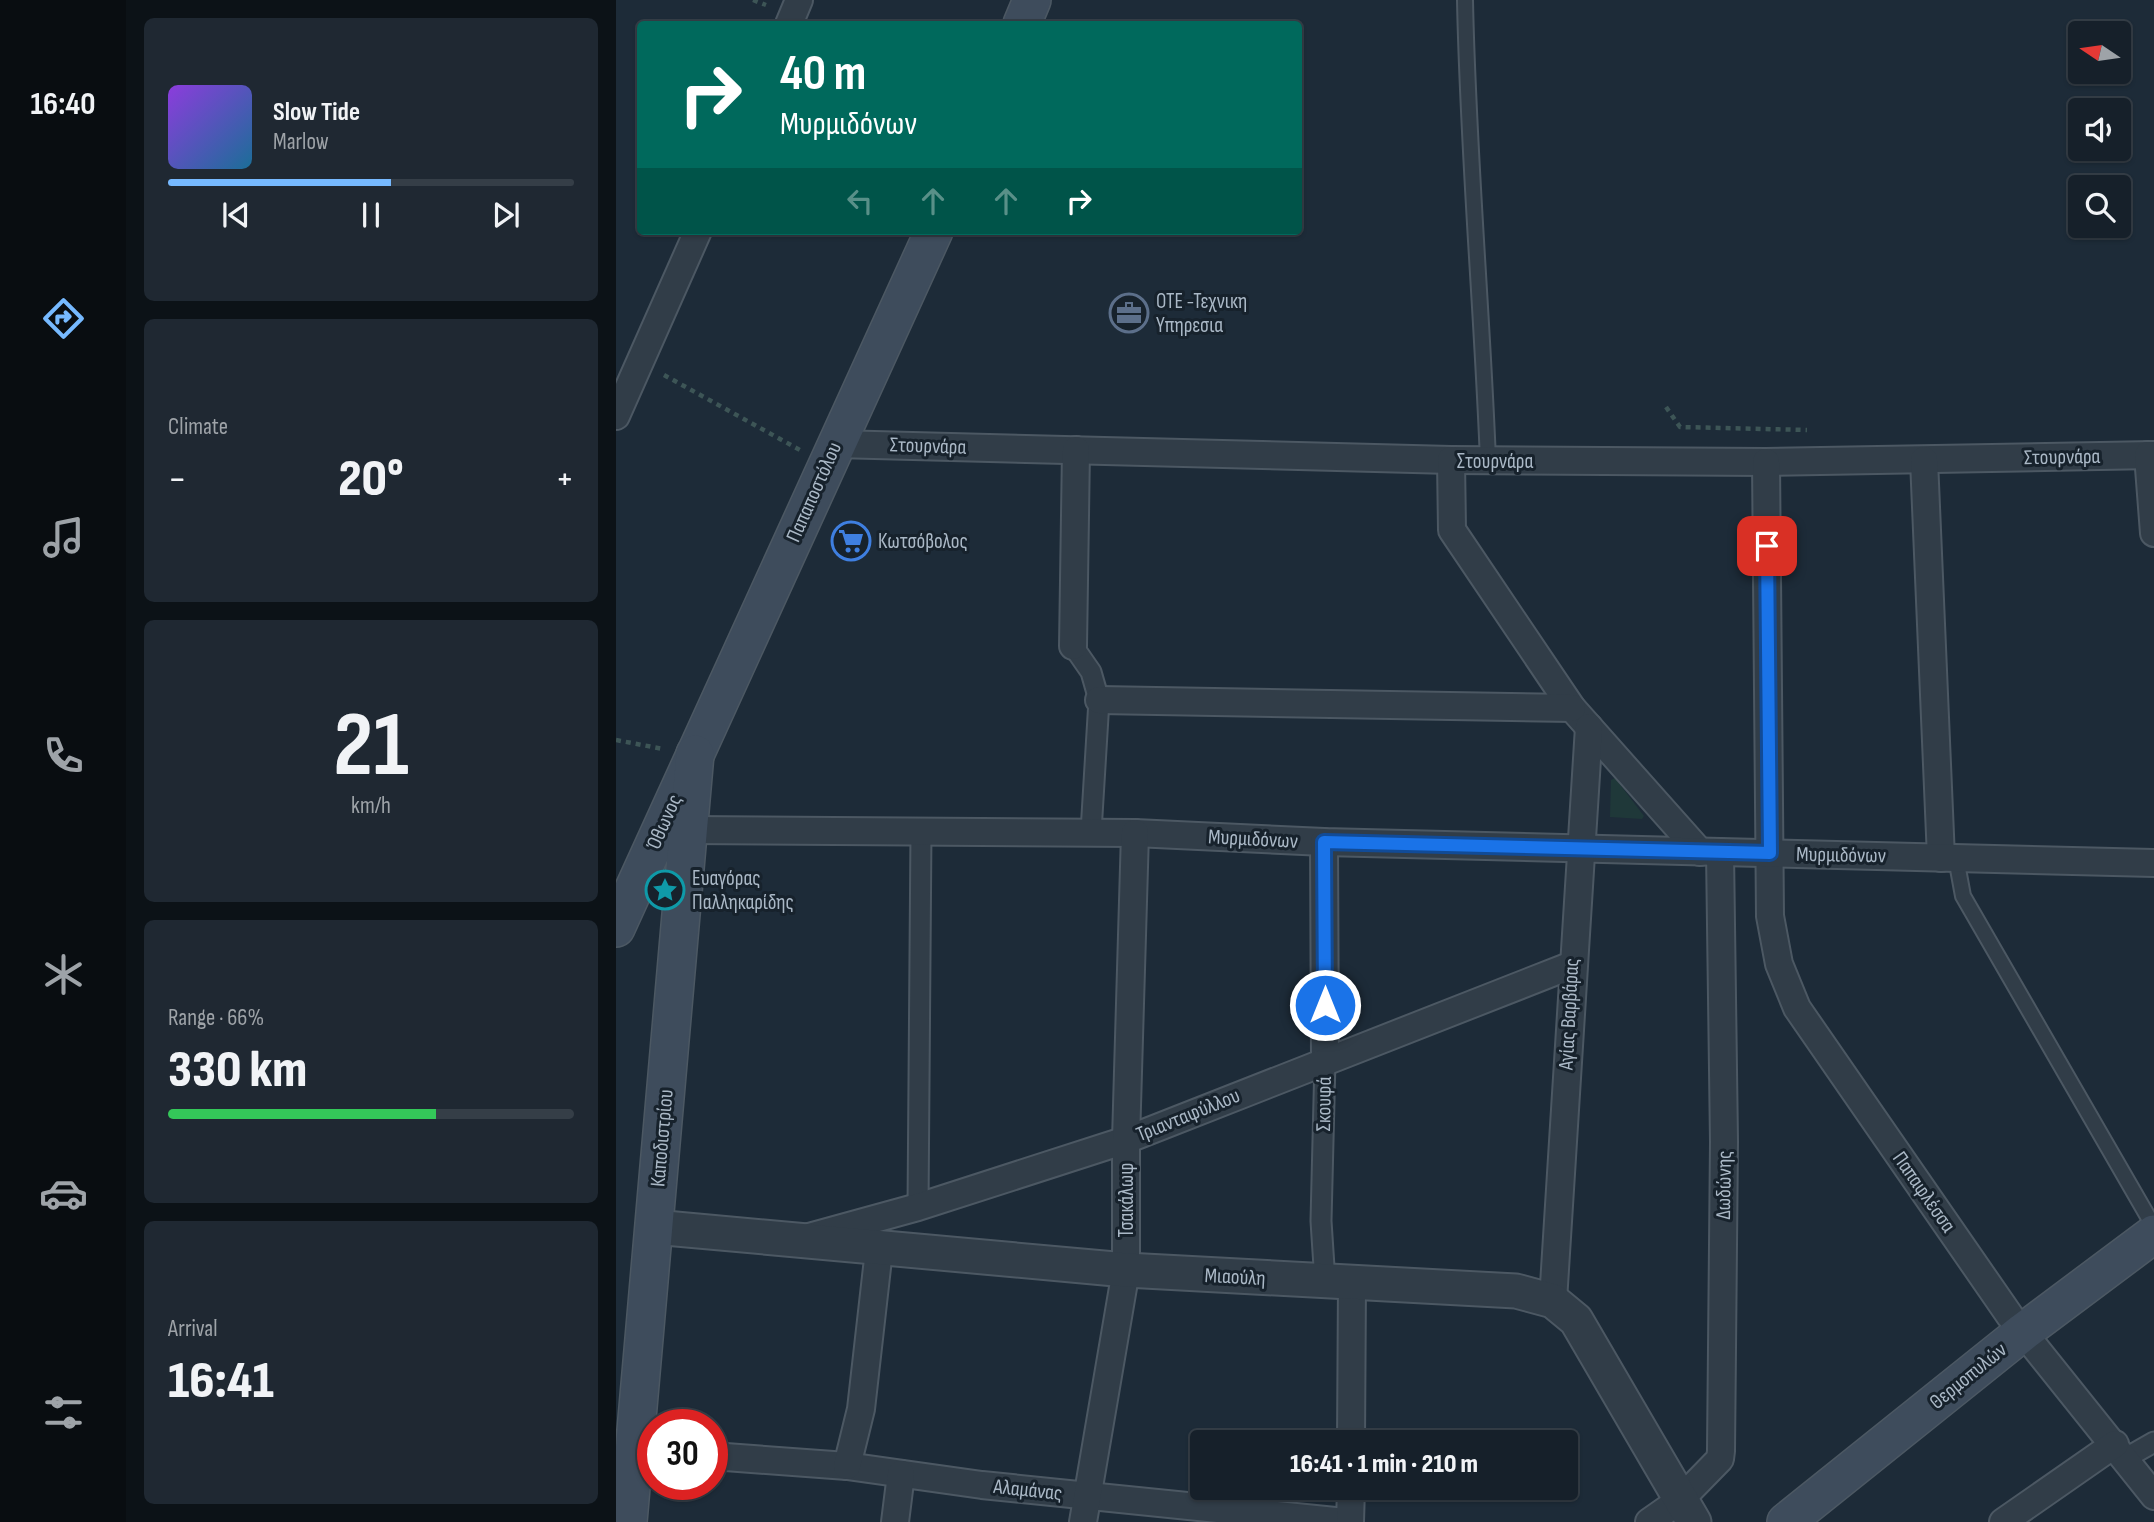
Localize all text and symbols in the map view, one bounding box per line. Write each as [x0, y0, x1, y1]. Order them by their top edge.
north arrow [2068, 21, 2132, 84]
map controls [2068, 21, 2131, 238]
text: 40 m [780, 45, 866, 104]
icon: right [665, 49, 756, 140]
text: 16:40 [31, 85, 95, 124]
text: Slow Tide [273, 97, 360, 128]
button: sound [2068, 98, 2131, 161]
text: Μυρμιδόνων [780, 105, 917, 144]
text: Marlow [273, 128, 329, 156]
button: search [2068, 175, 2131, 238]
icon: left [841, 182, 879, 220]
icon: ahead [914, 182, 952, 220]
icon: ahead [987, 182, 1025, 220]
icon: right [1060, 182, 1098, 220]
icon: previous [217, 196, 255, 234]
icon: pause [352, 196, 390, 234]
icon: next [487, 196, 525, 234]
place label: ΟΤΕ -Τεχνικη Υπηρεσια [1156, 289, 1247, 338]
office icon: ΟΤΕ -Τεχνικη Υπηρεσια [1108, 292, 1150, 334]
icon: directions [39, 294, 88, 343]
text: Climate [168, 413, 228, 441]
street label: Στουρνάρα [889, 432, 967, 460]
street label: Παπαποστόλου [781, 438, 847, 546]
street label: Στουρνάρα [2024, 444, 2101, 470]
text: 20° [338, 448, 404, 511]
street label: Στουρνάρα [1457, 449, 1533, 474]
text: − [168, 457, 187, 502]
text: + [555, 457, 574, 502]
icon: music [39, 513, 88, 562]
pin [1737, 516, 1797, 576]
supermarket icon: Κωτσόβολος [830, 520, 872, 562]
icon: arrive [1748, 527, 1786, 565]
place label: Κωτσόβολος [878, 529, 968, 554]
text: 21 [333, 692, 409, 801]
icon: phone [39, 731, 88, 780]
street label: Όθωνος [640, 790, 687, 855]
text: km/h [351, 792, 391, 820]
street label: Μυρμιδόνων [1207, 824, 1299, 854]
street label: Μυρμιδόνων [1796, 842, 1886, 868]
place label: Ευαγόρας Παλληκαρίδης [692, 866, 794, 915]
place icon: Ευαγόρας Παλληκαρίδης [644, 869, 686, 911]
icon: climate [39, 950, 88, 999]
street label: Αγίας Βαρβάρας [1554, 957, 1584, 1072]
position arrow [1288, 968, 1362, 1042]
text: Range · 66% [168, 1004, 264, 1032]
text: 330 km [168, 1039, 307, 1102]
street label: Σκουφά [1311, 1076, 1337, 1132]
street label: Τριανταφύλλου [1133, 1083, 1243, 1147]
street label: Καποδιστρίου [645, 1088, 679, 1188]
street label: Παπαφλέσσα [1887, 1147, 1961, 1237]
street label: Δωδώνης [1711, 1150, 1737, 1220]
street label: Τσακάλωφ [1114, 1162, 1139, 1238]
icon: car [39, 1169, 88, 1218]
street label: Μιαούλη [1204, 1263, 1266, 1291]
text: Arrival [168, 1315, 217, 1343]
street label: Θερμοπυλών [1924, 1337, 2012, 1415]
text: 16:41 [168, 1350, 274, 1413]
icon: filters [39, 1388, 88, 1437]
speed limit sign: 30 [637, 1409, 728, 1500]
text: 16:41 · 1 min · 210 m [1290, 1449, 1478, 1480]
street label: Αλαμάνας [991, 1474, 1064, 1506]

